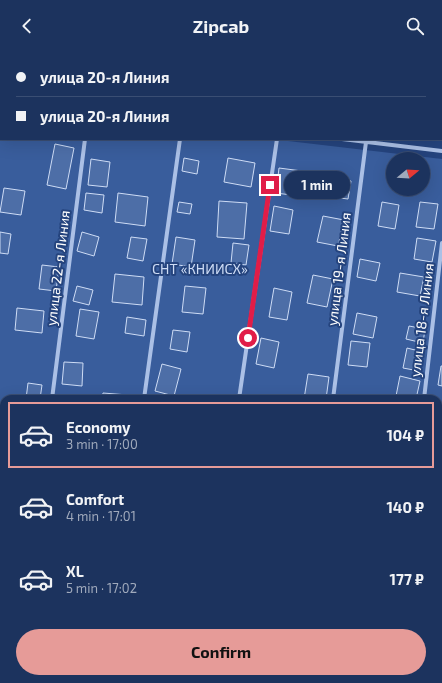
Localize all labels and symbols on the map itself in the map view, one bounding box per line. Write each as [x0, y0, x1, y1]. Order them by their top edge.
north arrow [386, 152, 430, 196]
callout: 1 min [284, 171, 350, 199]
route end [261, 176, 279, 194]
street label: улица 22-я Линия [42, 209, 73, 327]
street label: улица 19-я Линия [323, 211, 354, 327]
park label: СНТ «КНИИСХ» [152, 260, 248, 277]
street label: улица 18-я Линия [406, 262, 437, 378]
route start [239, 329, 257, 347]

